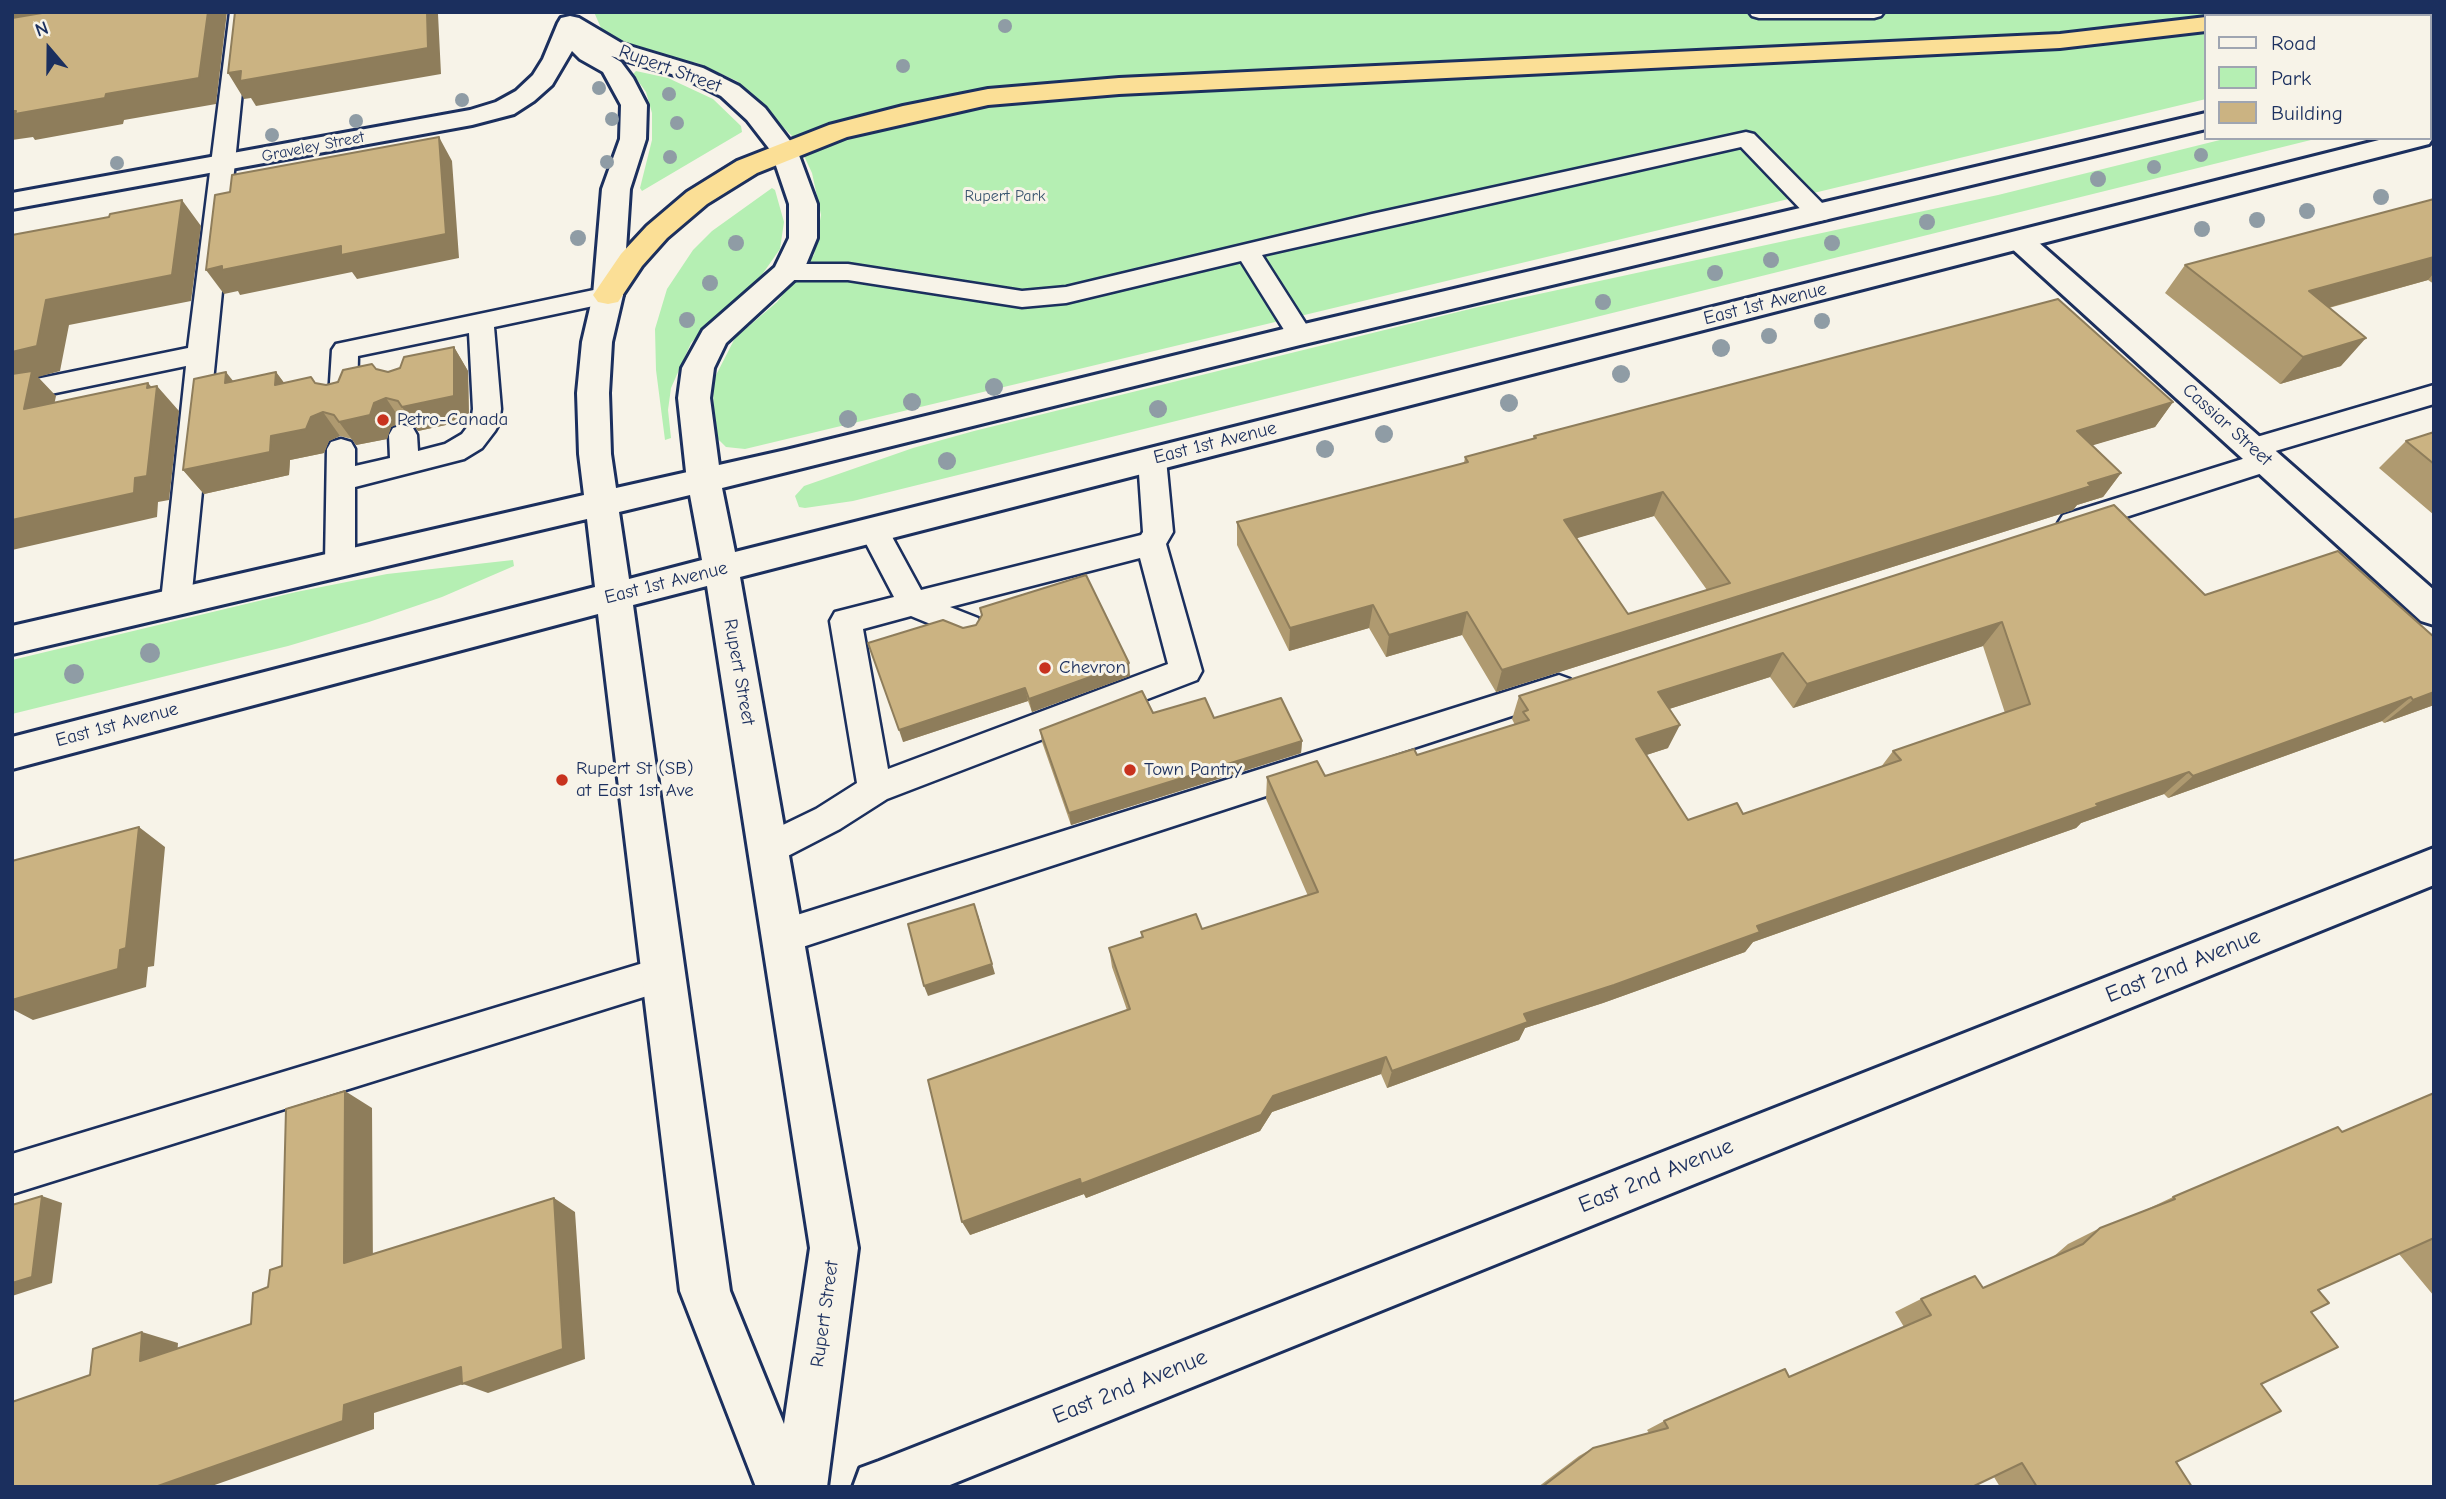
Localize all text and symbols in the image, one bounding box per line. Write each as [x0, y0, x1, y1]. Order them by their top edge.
north arrow [14, 14, 84, 84]
legend [2204, 14, 2432, 140]
text: N [32, 17, 51, 42]
text: Road [2271, 31, 2316, 55]
street label: Rupert Street [616, 40, 724, 98]
text: Park [2271, 66, 2311, 90]
text: Building [2271, 101, 2343, 125]
street label: Graveley Street [260, 128, 366, 166]
park label: Rupert Park [964, 186, 1046, 206]
street label: East 1st Avenue [1701, 278, 1829, 330]
street label: Cassiar Street [2177, 379, 2277, 471]
place label: Petro-Canada [397, 409, 508, 431]
marker: Petro-Canada [375, 412, 391, 428]
street label: East 1st Avenue [1151, 417, 1279, 469]
street label: East 1st Avenue [602, 557, 730, 609]
street label: Rupert Street [718, 617, 760, 727]
place label: Chevron [1059, 657, 1126, 679]
marker: Chevron [1037, 660, 1053, 676]
street label: East 1st Avenue [53, 698, 181, 752]
place label: Rupert St (SB) at East 1st Ave [576, 758, 694, 802]
place label: Town Pantry [1144, 759, 1242, 781]
marker: Town Pantry [1122, 762, 1138, 778]
marker: Rupert St (SB) at East 1st Ave [554, 772, 570, 788]
street label: East 2nd Avenue [2102, 922, 2264, 1010]
street label: East 2nd Avenue [1575, 1132, 1737, 1220]
street label: Rupert Street [806, 1259, 844, 1369]
street label: East 2nd Avenue [1049, 1343, 1211, 1431]

